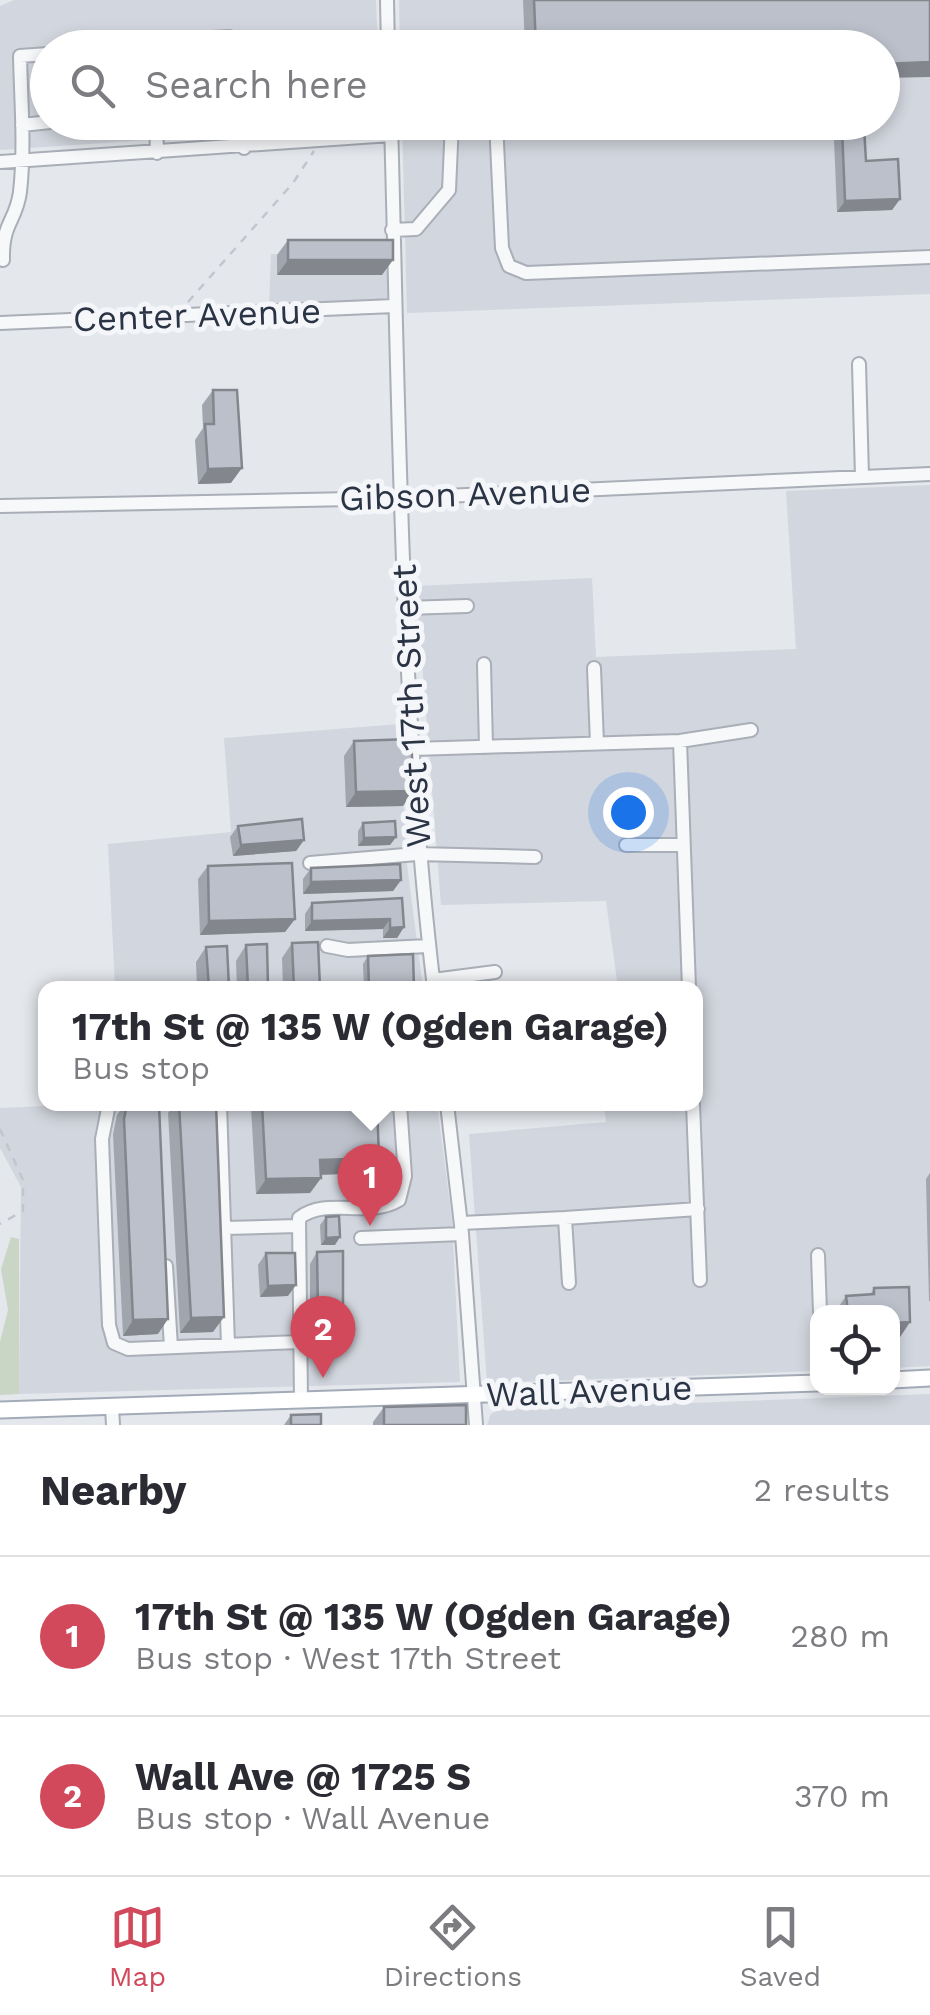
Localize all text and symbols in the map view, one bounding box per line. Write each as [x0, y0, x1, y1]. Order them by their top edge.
search box [30, 30, 900, 140]
icon: search [65, 58, 120, 113]
text: Search here [145, 63, 368, 107]
street label: Center Avenue [72, 290, 322, 340]
street label: Gibson Avenue [338, 469, 592, 519]
street label: West 17th Street [383, 563, 439, 849]
your location [603, 787, 654, 838]
popup [38, 981, 703, 1111]
text: 17th St @ 135 W (Ogden Garage) [72, 1005, 669, 1049]
text: Bus stop [72, 1049, 210, 1087]
pin: 1 [338, 1144, 402, 1226]
pin: 2 [290, 1296, 356, 1378]
map controls [810, 1305, 900, 1395]
button: locate [810, 1305, 900, 1395]
street label: Wall Avenue [485, 1366, 693, 1416]
text: Nearby [40, 1466, 187, 1515]
text: 2 results [753, 1471, 890, 1509]
text: 17th St @ 135 W (Ogden Garage) [135, 1595, 732, 1639]
text: 1 [66, 1617, 79, 1655]
text: 280 m [790, 1617, 890, 1655]
text: Bus stop · West 17th Street [135, 1639, 561, 1677]
text: Wall Ave @ 1725 S [135, 1755, 471, 1799]
text: 2 [63, 1777, 82, 1815]
text: 370 m [794, 1777, 890, 1815]
text: Bus stop · Wall Avenue [135, 1799, 490, 1837]
tab: Map [109, 1900, 166, 1993]
tab: Directions [384, 1900, 522, 1993]
tab: Saved [740, 1900, 821, 1993]

